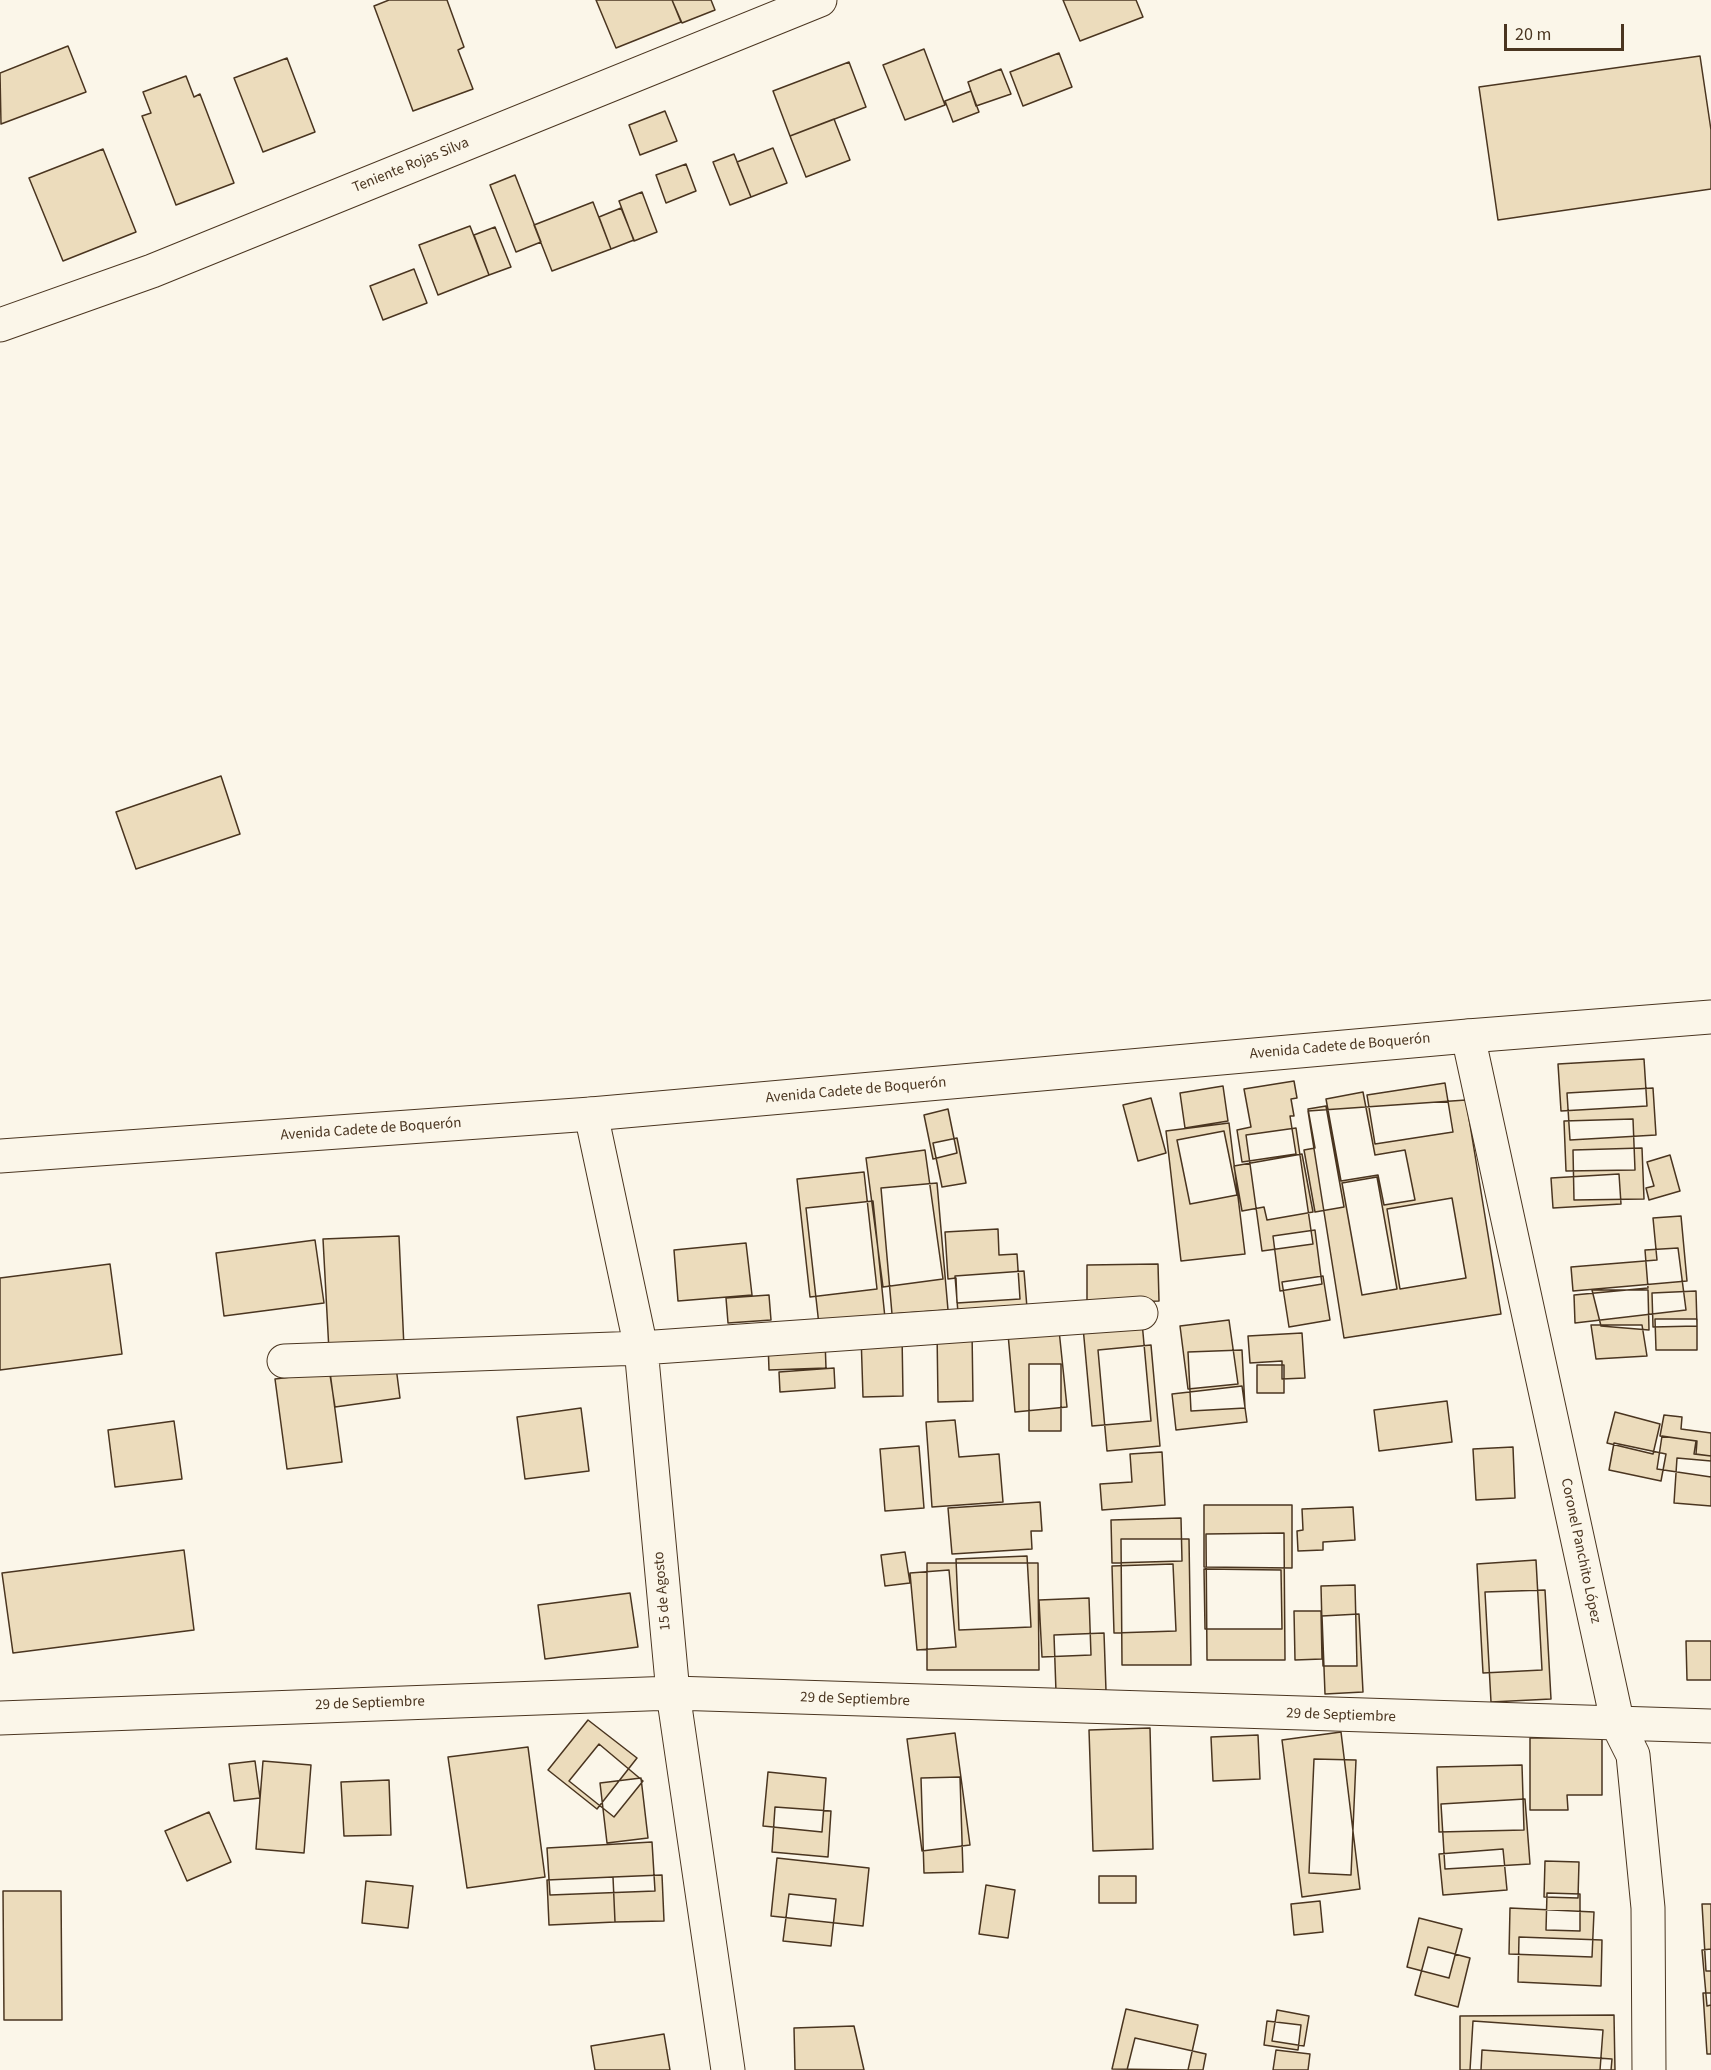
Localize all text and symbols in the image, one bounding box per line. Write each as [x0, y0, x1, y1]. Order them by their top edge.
scale bar [1507, 12, 1627, 50]
text: 20 m [1515, 22, 1551, 47]
street label: Teniente Rojas Silva [350, 134, 472, 198]
street label: Avenida Cadete de Boquerón [1249, 1030, 1431, 1064]
street label: Avenida Cadete de Boquerón [765, 1074, 947, 1108]
street label: Avenida Cadete de Boquerón [280, 1115, 462, 1145]
street label: Coronel Panchito López [1556, 1477, 1604, 1625]
street label: 15 de Agosto [651, 1551, 675, 1631]
street label: 29 de Septiembre [800, 1689, 910, 1711]
street label: 29 de Septiembre [315, 1693, 425, 1715]
street label: 29 de Septiembre [1286, 1705, 1396, 1727]

